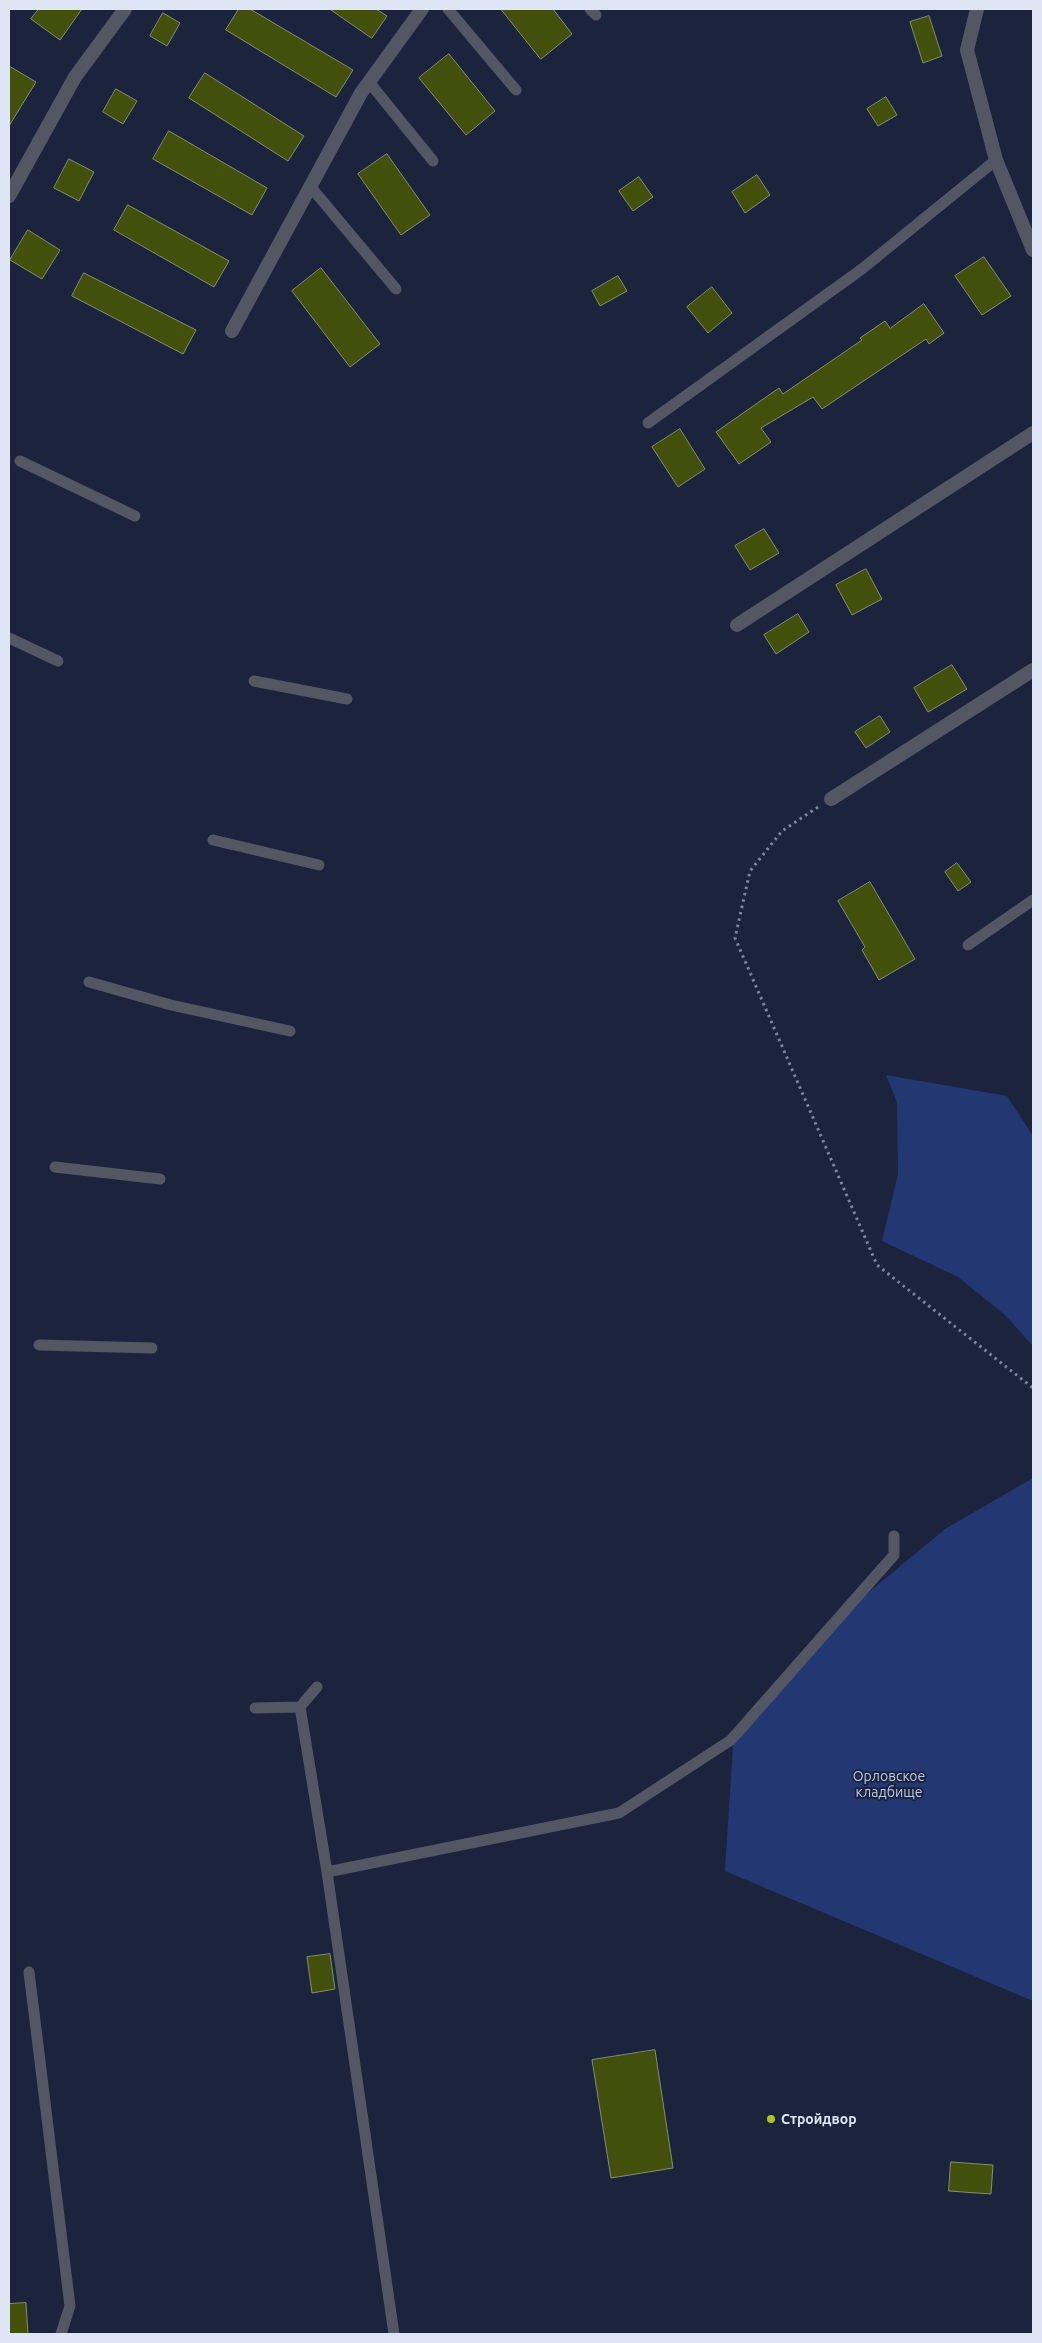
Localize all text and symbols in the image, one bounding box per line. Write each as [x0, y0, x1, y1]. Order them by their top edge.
park label: Орловское кладбище [853, 1768, 925, 1800]
place label: Стройдвор [781, 2111, 857, 2127]
marker: Стройдвор [765, 2113, 777, 2125]

